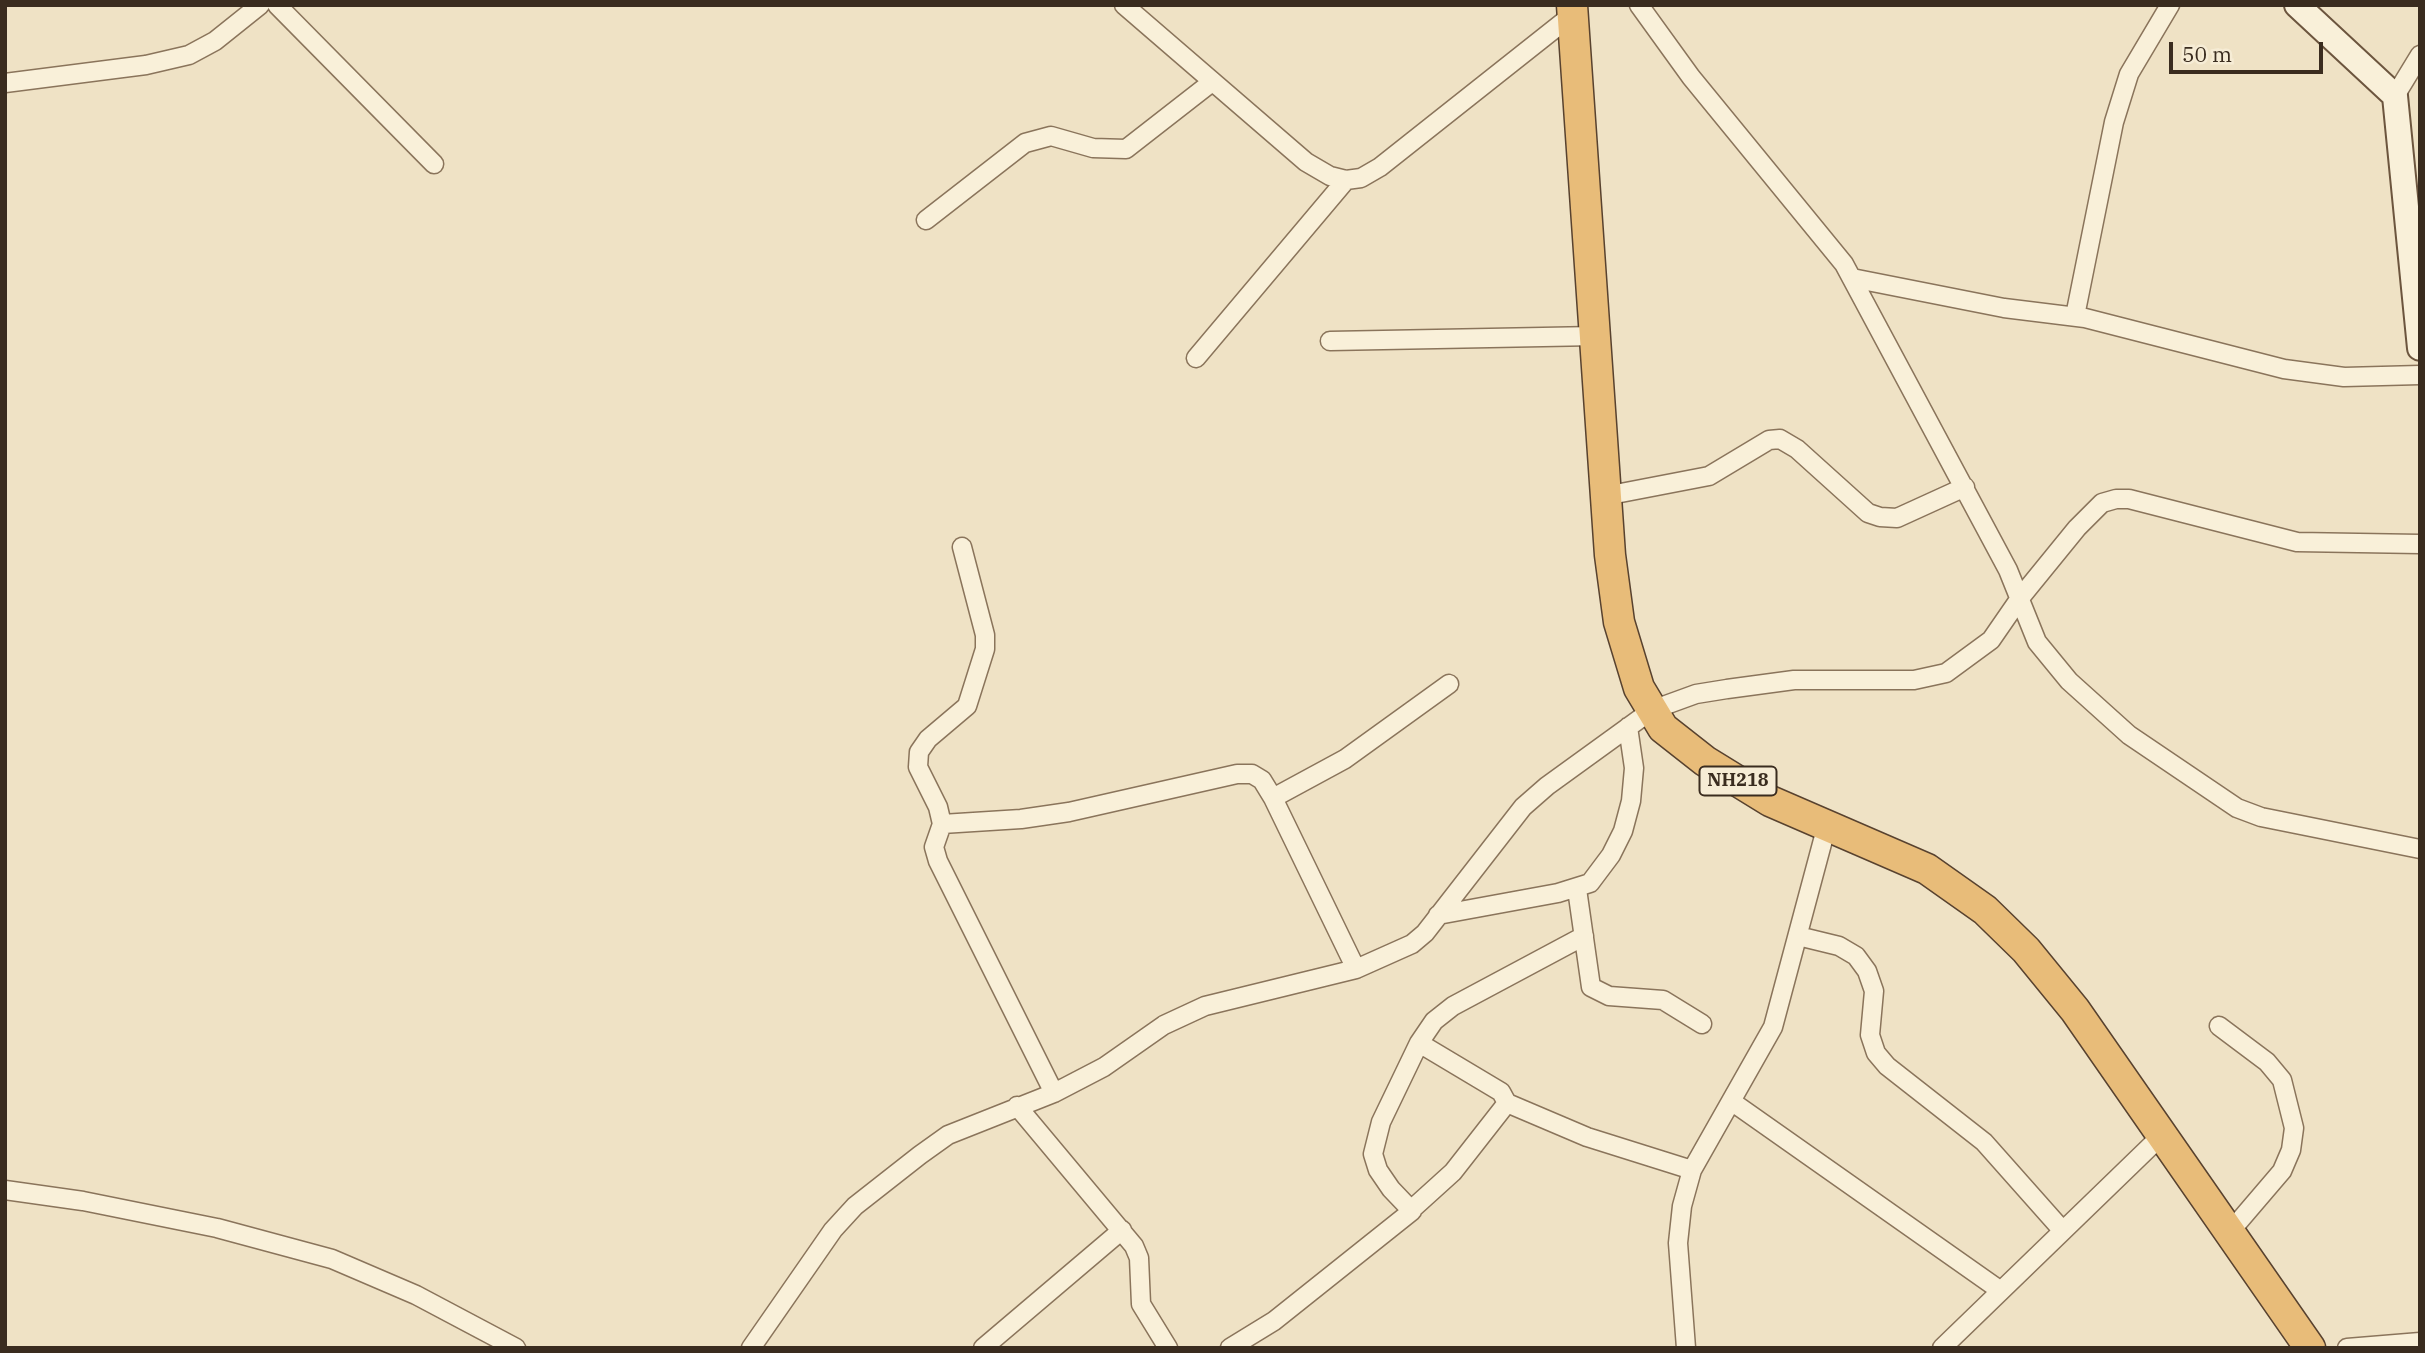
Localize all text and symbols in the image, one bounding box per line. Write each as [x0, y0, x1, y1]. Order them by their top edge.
scale bar [2173, 28, 2327, 72]
text: 50 m [2182, 40, 2232, 68]
road number: NH218 [1700, 766, 1776, 796]

